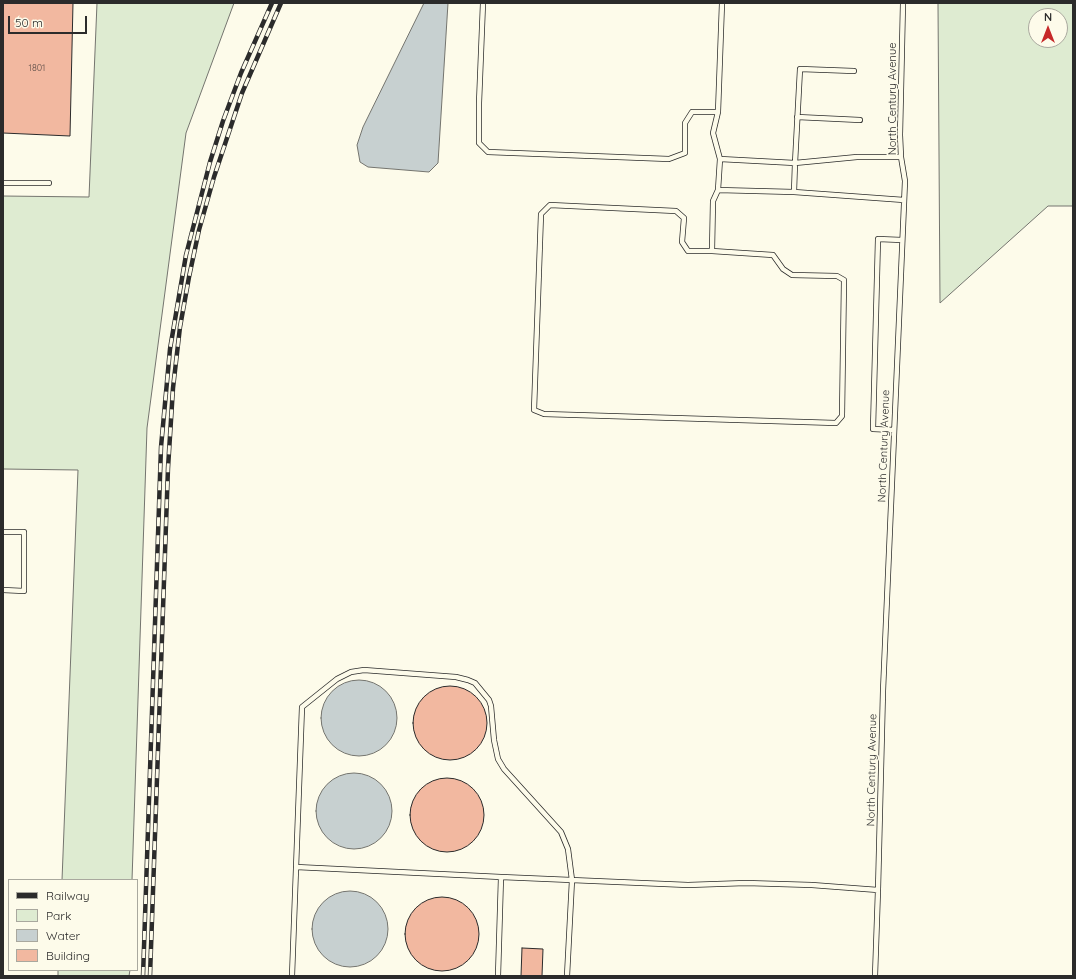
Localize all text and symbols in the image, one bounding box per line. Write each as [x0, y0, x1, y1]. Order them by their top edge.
scale bar [10, 8, 89, 34]
north arrow [1028, 8, 1068, 48]
text: N [1044, 10, 1052, 24]
text: 50 m [15, 15, 43, 30]
street label: North Century Avenue [886, 43, 900, 155]
house number: 1801 [29, 63, 45, 73]
street label: North Century Avenue [875, 389, 893, 503]
street label: North Century Avenue [864, 714, 880, 826]
legend [8, 879, 138, 971]
text: Railway [46, 888, 90, 903]
text: Park [46, 908, 71, 923]
text: Water [46, 928, 80, 943]
text: Building [46, 948, 90, 963]

